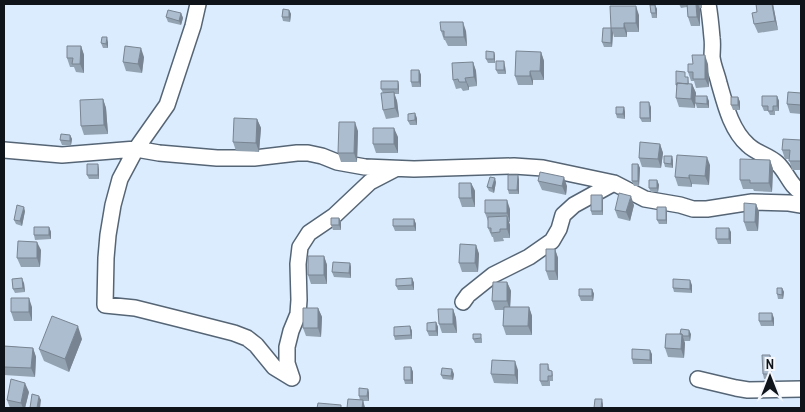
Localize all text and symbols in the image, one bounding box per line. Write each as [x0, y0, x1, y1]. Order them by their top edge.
north arrow [745, 352, 795, 402]
text: N [766, 355, 774, 373]

